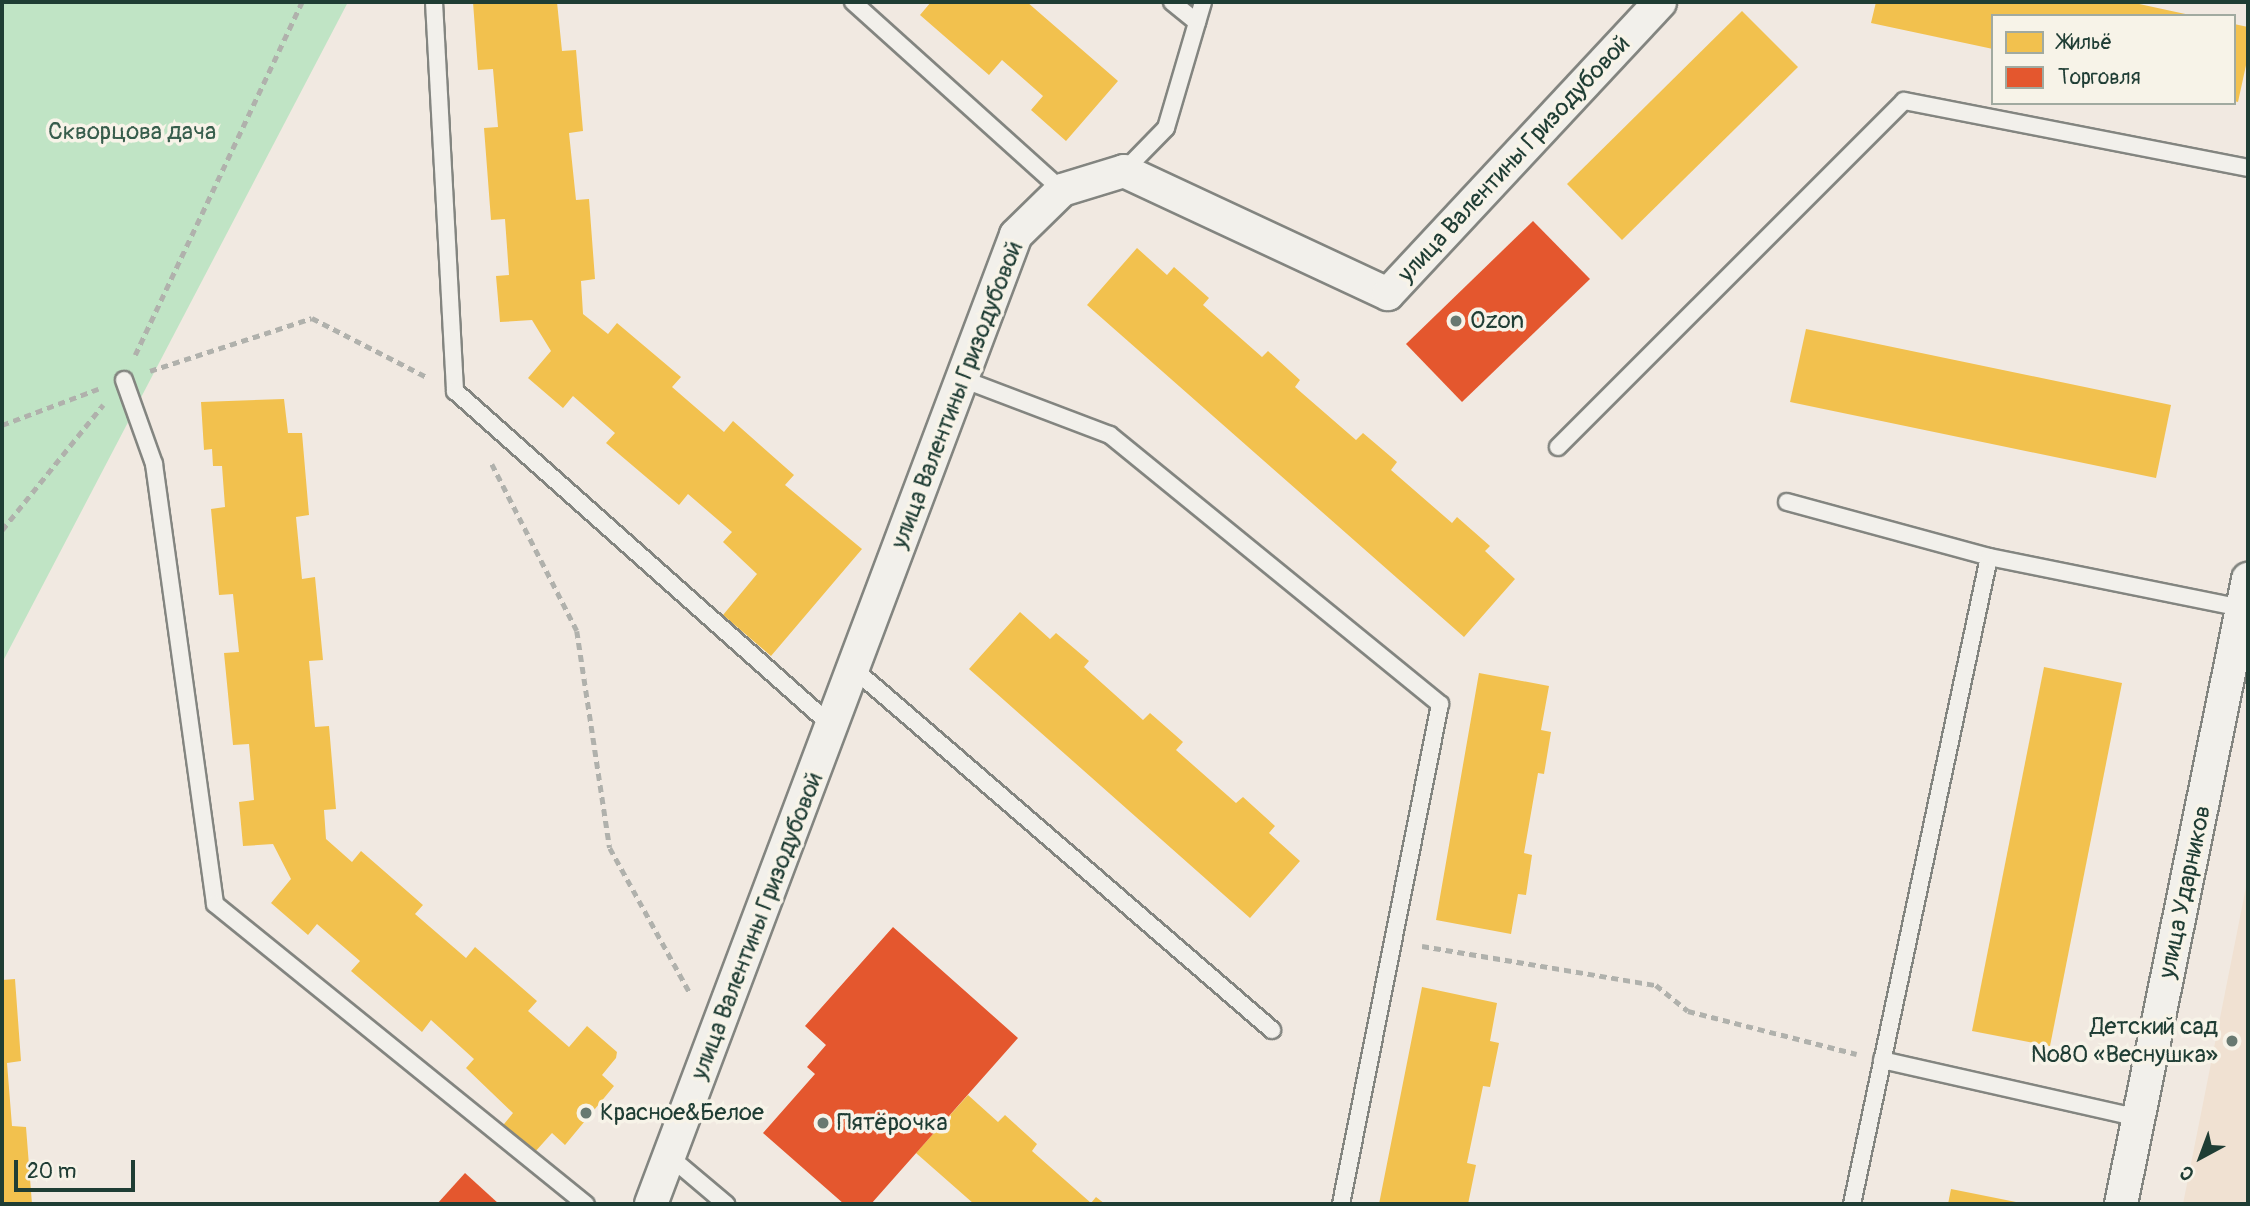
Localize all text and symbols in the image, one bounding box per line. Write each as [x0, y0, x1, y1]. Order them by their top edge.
legend [1991, 14, 2236, 105]
text: Жильё [2058, 29, 2112, 56]
street label: улица Валентины Гризодубовой [1392, 30, 1636, 288]
text: Торговля [2058, 64, 2141, 91]
park label: Скворцова дача [48, 118, 216, 146]
street label: улица Валентины Гризодубовой [885, 237, 1029, 553]
place label: Ozon [1470, 307, 1524, 335]
marker: Ozon [1448, 313, 1464, 329]
street label: улица Валентины Гризодубовой [685, 768, 829, 1084]
street label: улица Ударников [2153, 803, 2217, 981]
place label: Детский сад №80 «Веснушка» [2031, 1013, 2218, 1069]
marker: Детский сад №80 «Веснушка» [2224, 1033, 2240, 1049]
place label: Красное&Белое [600, 1099, 764, 1127]
marker: Красное&Белое [578, 1105, 594, 1121]
place label: Пятёрочка [837, 1109, 948, 1137]
marker: Пятёрочка [815, 1115, 831, 1131]
north arrow [2166, 1122, 2236, 1192]
scale bar [18, 1146, 138, 1190]
text: 20 m [27, 1158, 76, 1185]
text: С [2175, 1160, 2200, 1186]

